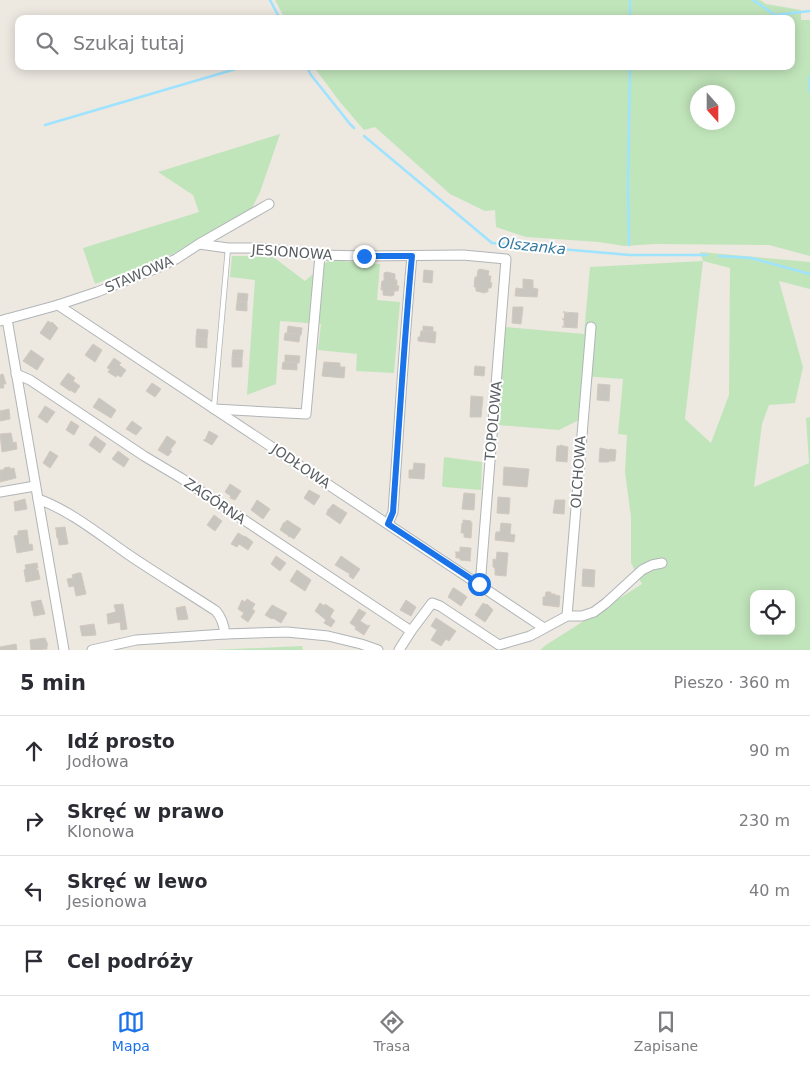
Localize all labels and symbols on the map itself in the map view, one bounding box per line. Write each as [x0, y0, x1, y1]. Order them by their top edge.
north arrow [690, 85, 735, 130]
water label: Olszanka [497, 233, 567, 259]
street label: JESIONOWA [250, 241, 333, 263]
route end [353, 245, 376, 268]
street label: STAWOWA [102, 252, 176, 296]
street label: TOPOLOWA [481, 380, 504, 463]
street label: OLCHOWA [567, 435, 589, 509]
street label: JODŁOWA [268, 440, 334, 492]
street label: ZAGÓRNA [181, 474, 250, 528]
route start [468, 573, 491, 596]

